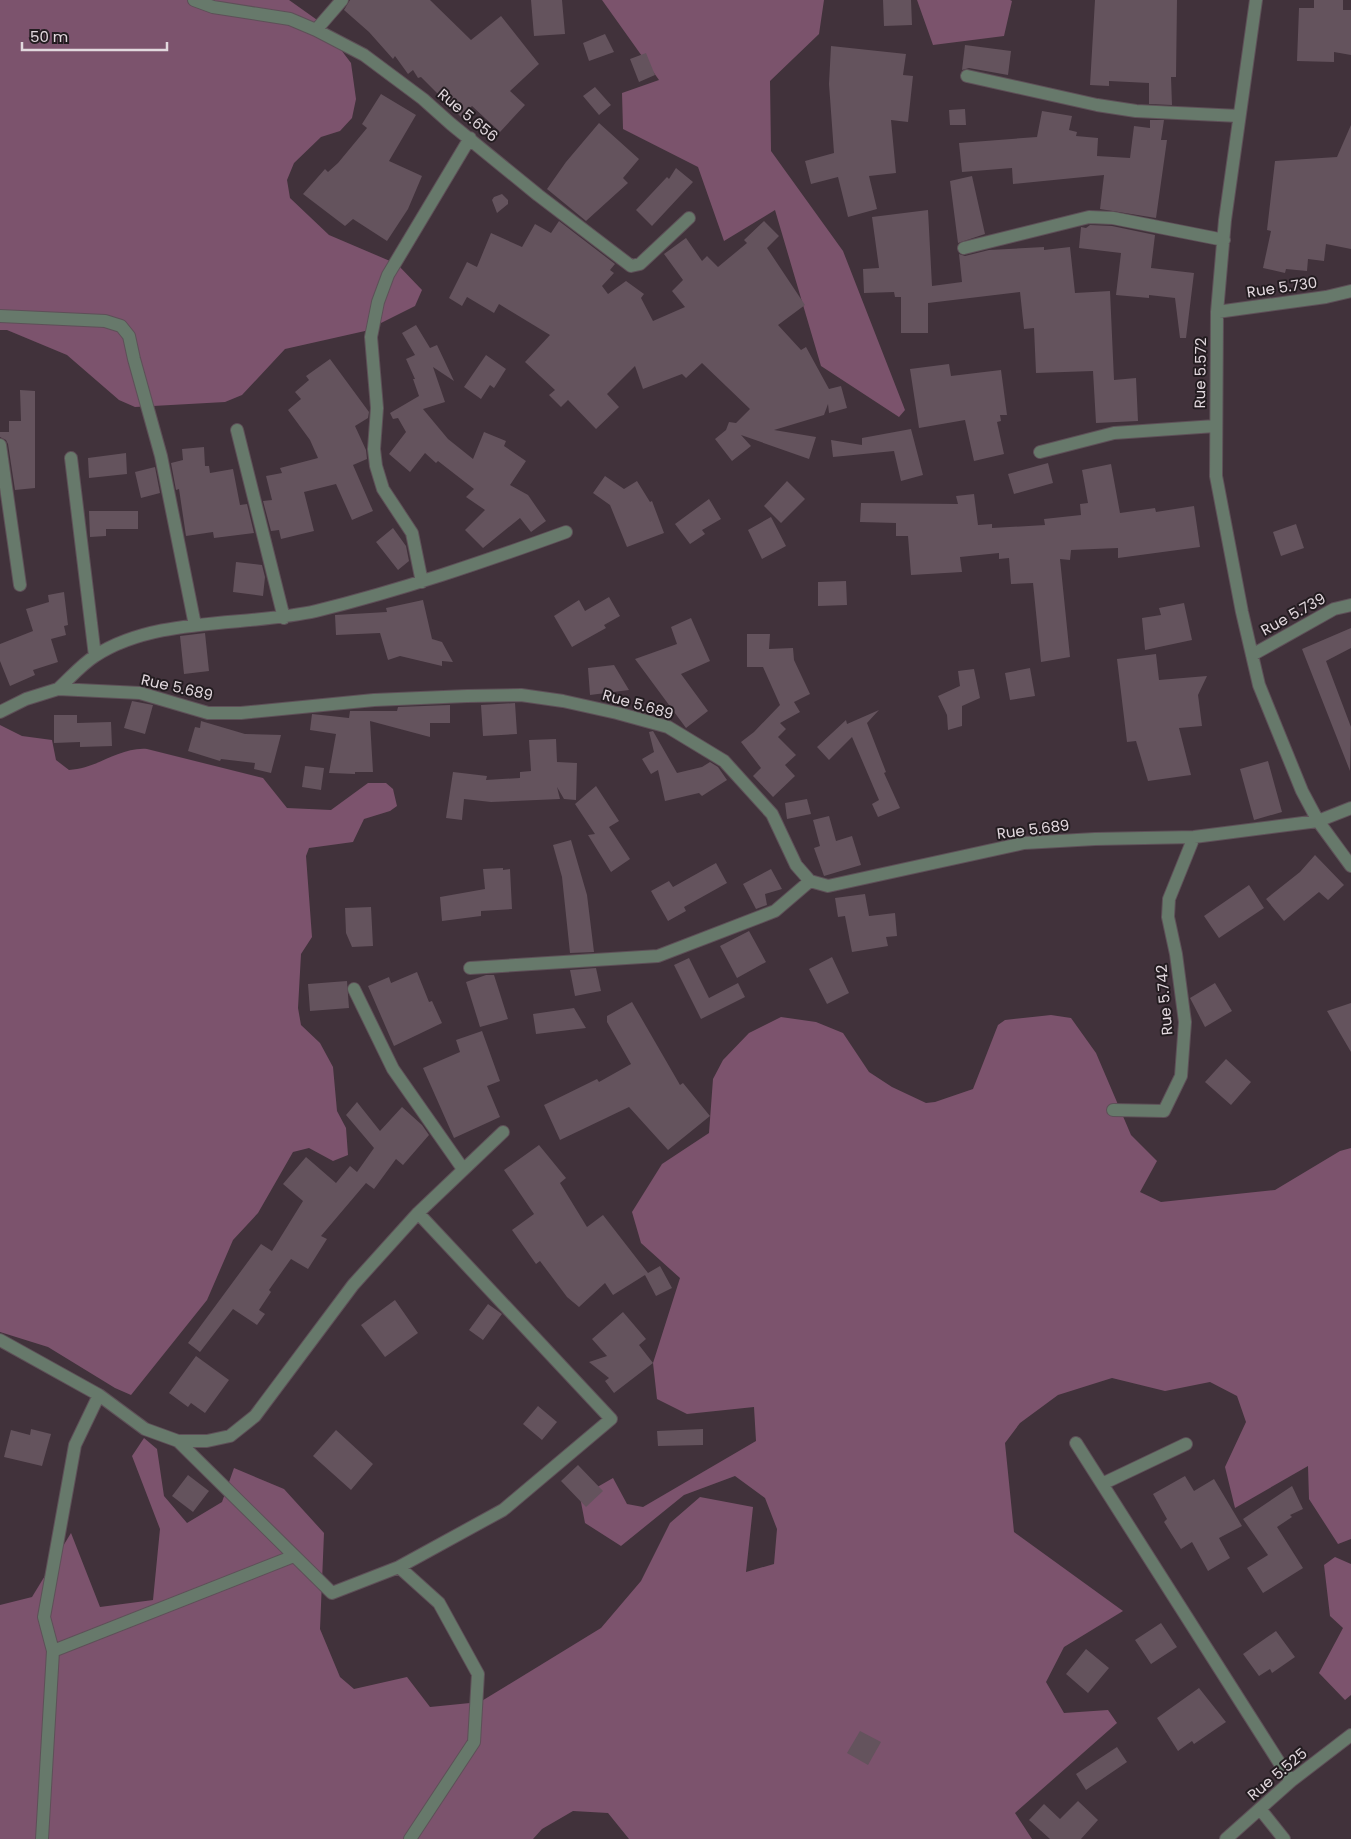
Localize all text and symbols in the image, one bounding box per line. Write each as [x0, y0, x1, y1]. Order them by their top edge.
scale bar [22, 20, 168, 52]
text: 50 m [30, 26, 68, 47]
street label: Rue 5.656 [433, 83, 503, 147]
street label: Rue 5.730 [1245, 272, 1319, 302]
street label: Rue 5.572 [1189, 337, 1211, 409]
street label: Rue 5.739 [1257, 588, 1329, 640]
street label: Rue 5.689 [139, 669, 215, 705]
street label: Rue 5.689 [600, 684, 676, 724]
street label: Rue 5.689 [995, 814, 1071, 844]
street label: Rue 5.742 [1150, 964, 1178, 1036]
street label: Rue 5.525 [1243, 1743, 1311, 1805]

